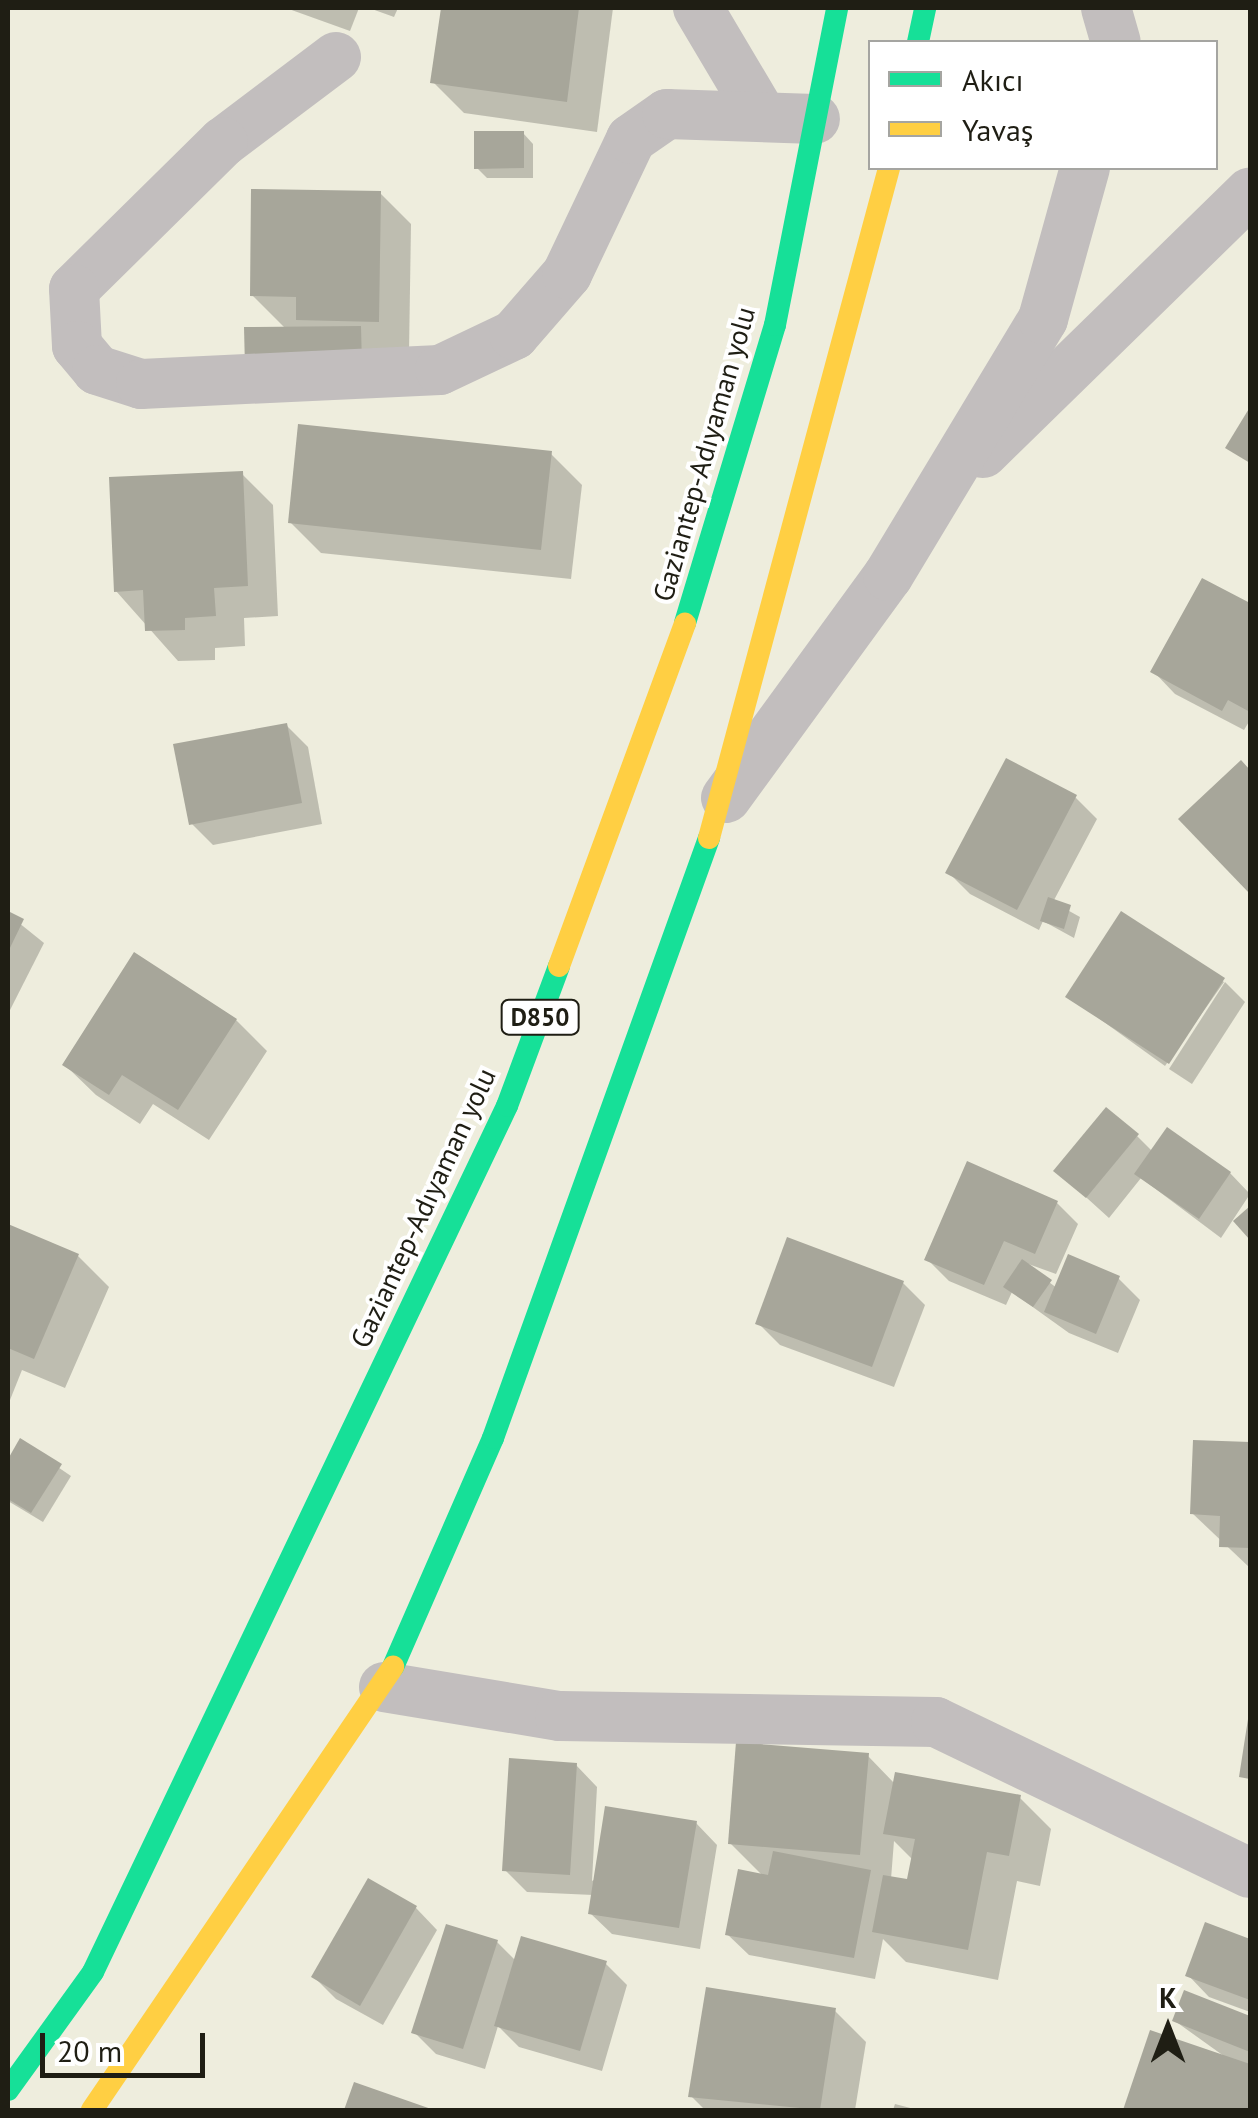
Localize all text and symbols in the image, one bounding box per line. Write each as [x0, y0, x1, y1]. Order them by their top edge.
legend [868, 40, 1218, 170]
text: Akıcı [962, 60, 1024, 99]
text: Yavaş [962, 110, 1033, 149]
street label: Gaziantep-Adıyaman yolu [646, 303, 762, 605]
road number: D850 [500, 997, 580, 1037]
street label: Gaziantep-Adıyaman yolu [343, 1063, 503, 1353]
north arrow [1118, 1978, 1218, 2078]
text: K [1159, 1979, 1177, 2016]
scale bar [45, 2013, 210, 2075]
text: 20 m [57, 2031, 122, 2070]

